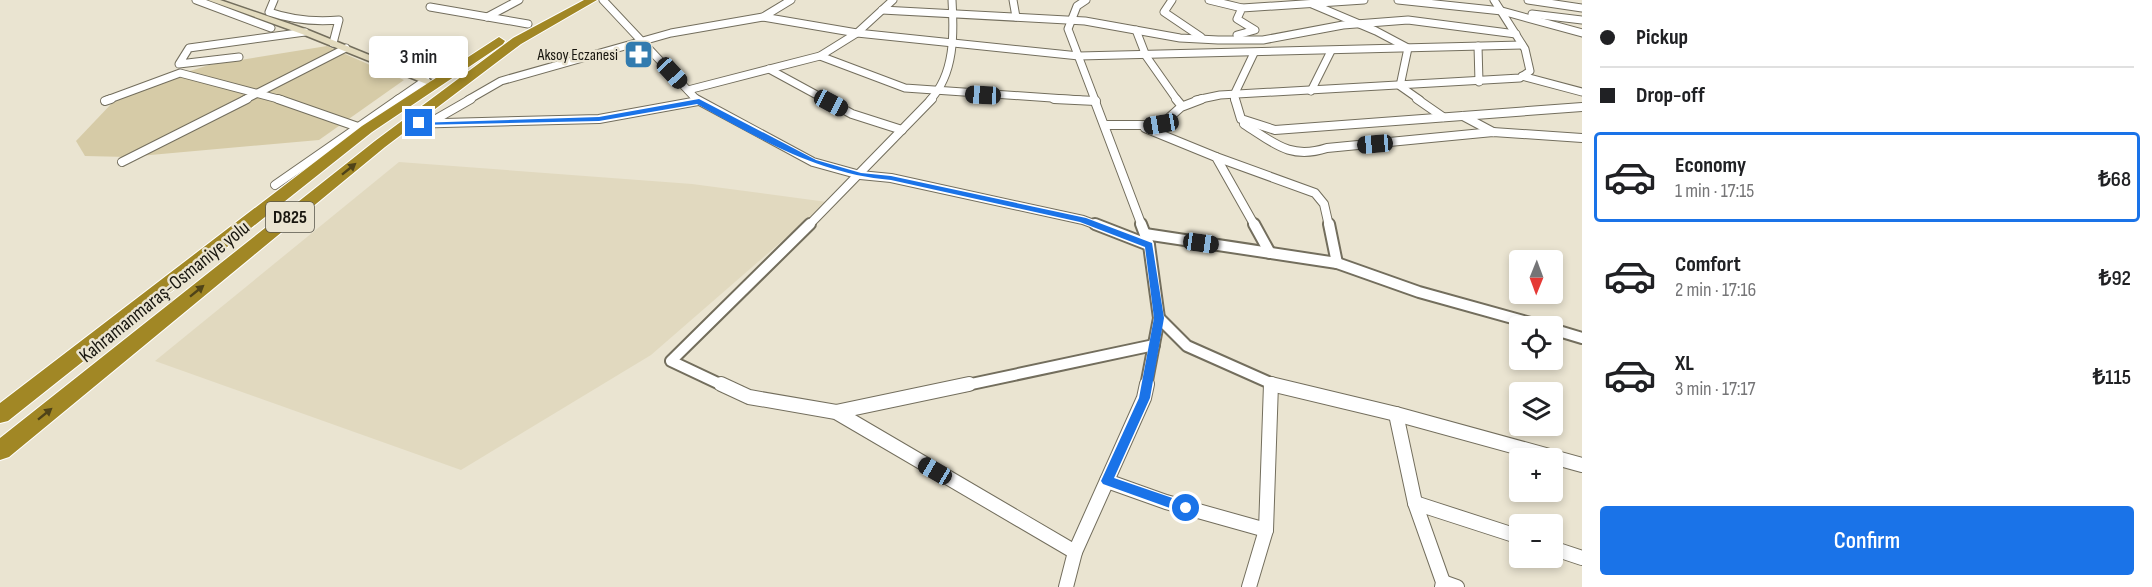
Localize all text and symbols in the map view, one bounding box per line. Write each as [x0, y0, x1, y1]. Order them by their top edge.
text: Pickup [1636, 24, 1688, 51]
callout: 3 min [370, 36, 468, 78]
pharmacy icon: Aksoy Eczanesi [623, 38, 655, 70]
text: 3 min [400, 45, 437, 69]
place label: Aksoy Eczanesi [536, 46, 618, 65]
car [653, 54, 691, 92]
text: Drop-off [1636, 82, 1705, 109]
car [965, 85, 1001, 105]
car [811, 87, 851, 119]
route end [405, 109, 432, 136]
car [1142, 112, 1180, 136]
car [1356, 133, 1394, 155]
icon: car [1603, 150, 1657, 204]
text: Economy [1675, 152, 1746, 179]
one-way arrow [341, 163, 356, 175]
text: ₺68 [2098, 166, 2131, 193]
text: 1 min · 17:15 [1675, 179, 1754, 203]
road number: D825 [266, 202, 314, 232]
street label: Kahramanmaraş-Osmaniye yolu [75, 216, 255, 368]
car [1182, 232, 1220, 254]
icon: car [1603, 249, 1657, 303]
north arrow [1509, 250, 1563, 304]
map controls [1509, 250, 1563, 568]
text: Comfort [1675, 251, 1741, 278]
text: ₺92 [2099, 265, 2131, 292]
text: 2 min · 17:16 [1675, 278, 1756, 302]
one-way arrow [189, 285, 205, 298]
button: locate [1509, 316, 1563, 370]
icon: car [1603, 348, 1657, 402]
text: XL [1675, 350, 1694, 377]
text: ₺115 [2093, 364, 2131, 391]
text: 3 min · 17:17 [1675, 377, 1756, 401]
button: layers [1509, 382, 1563, 436]
one-way arrow [38, 408, 53, 421]
button: + [1509, 448, 1563, 502]
car [915, 454, 955, 488]
route start [1172, 494, 1199, 521]
button: Confirm [1600, 506, 2134, 575]
button: − [1509, 514, 1563, 568]

